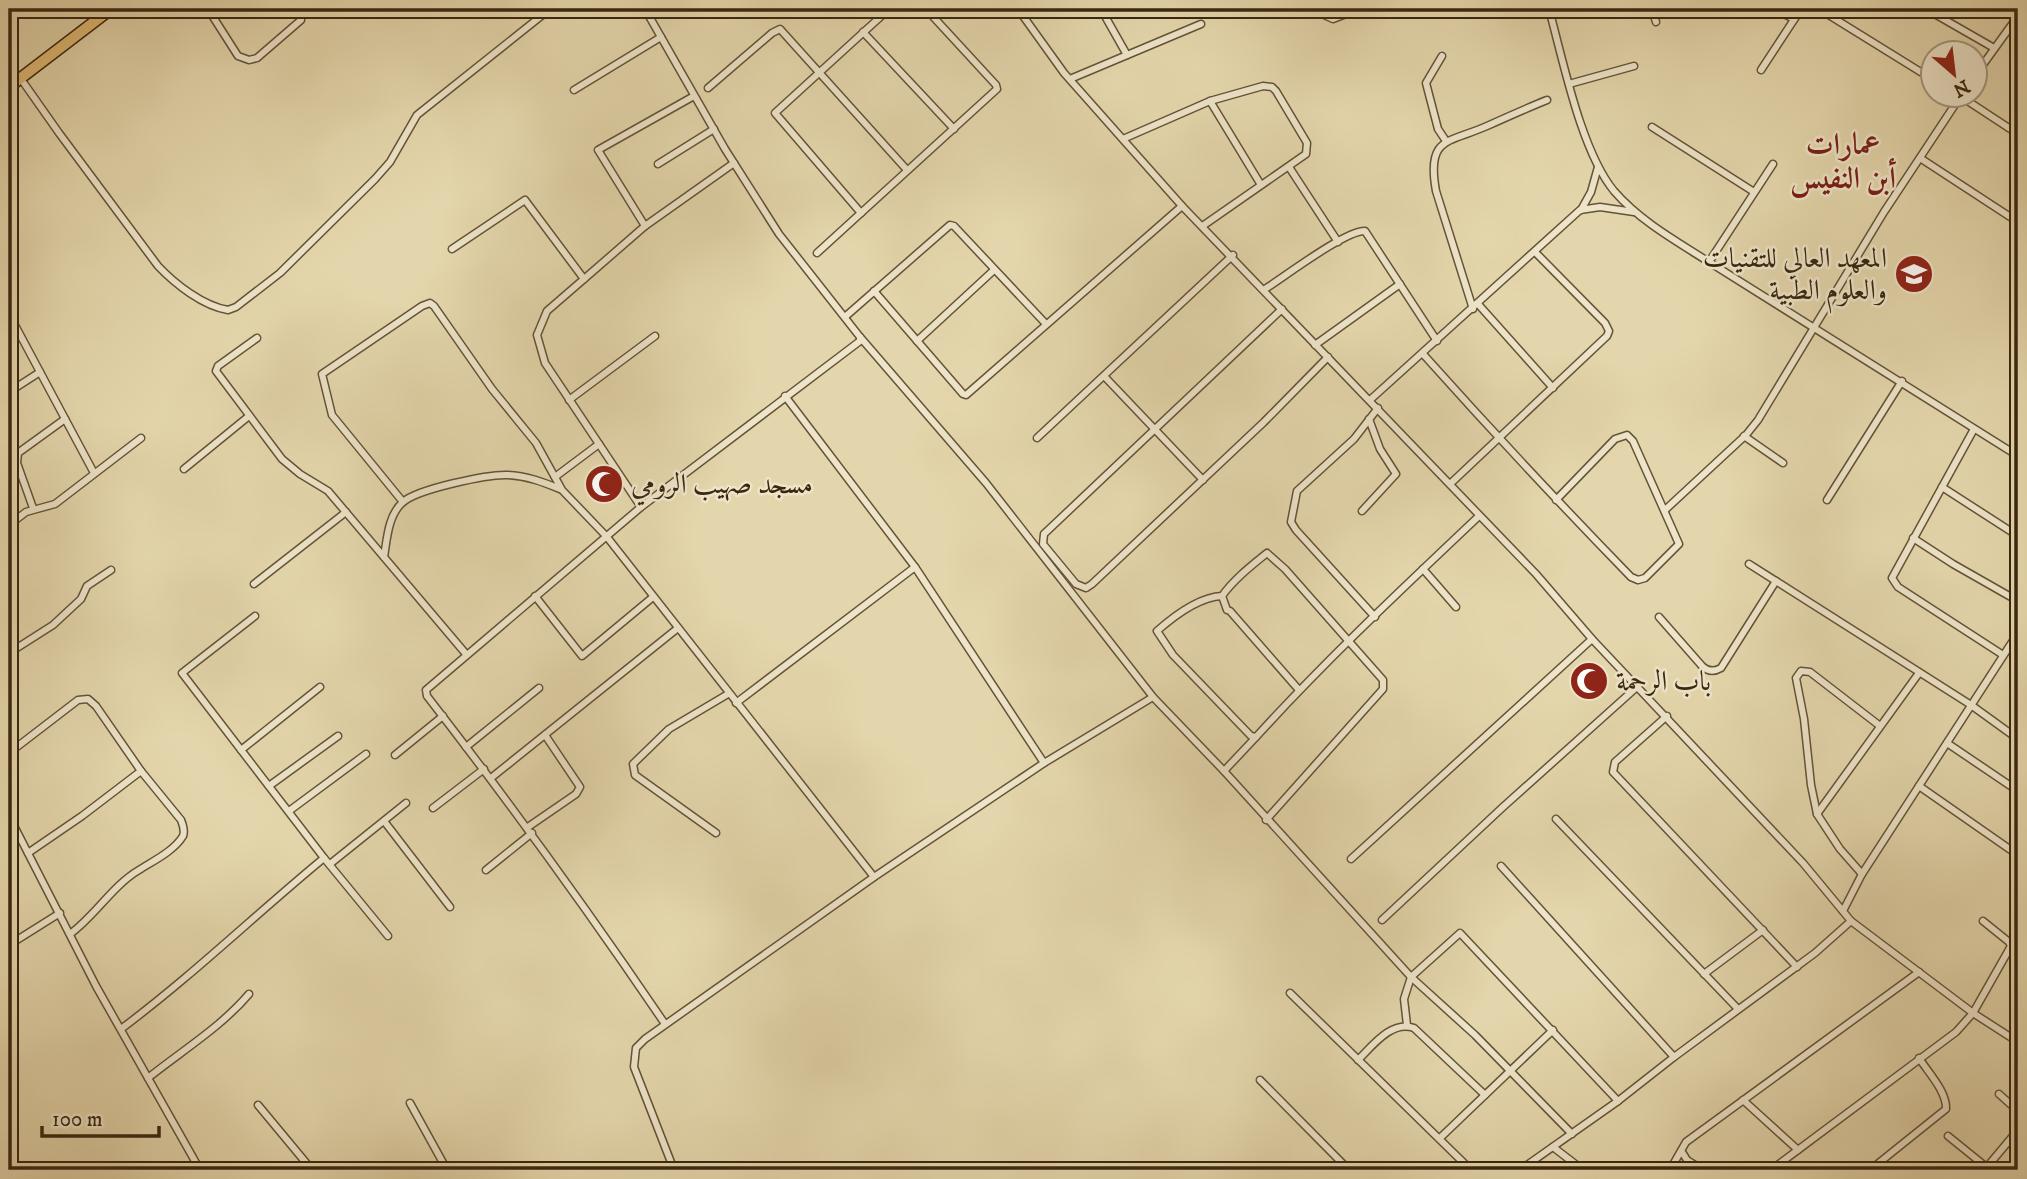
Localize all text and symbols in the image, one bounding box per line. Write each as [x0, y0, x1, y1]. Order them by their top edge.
north arrow [1918, 38, 1988, 108]
text: N [1949, 74, 1974, 102]
district label: عمارات أبن النفيس [1790, 127, 1897, 199]
place label: المعهد العالي للتقنيات والعلوم الطبية [1703, 241, 1887, 314]
school or university icon: المعهد العالي للتقنيات والعلوم الطبية [1893, 253, 1935, 295]
mosque icon: مسجد صهيب الرومي [583, 463, 625, 505]
place label: مسجد صهيب الرومي [631, 467, 813, 506]
mosque icon: باب الرحمة [1568, 660, 1610, 702]
place label: باب الرحمة [1616, 664, 1711, 699]
scale bar [42, 1095, 159, 1139]
text: 100 m [52, 1107, 103, 1133]

